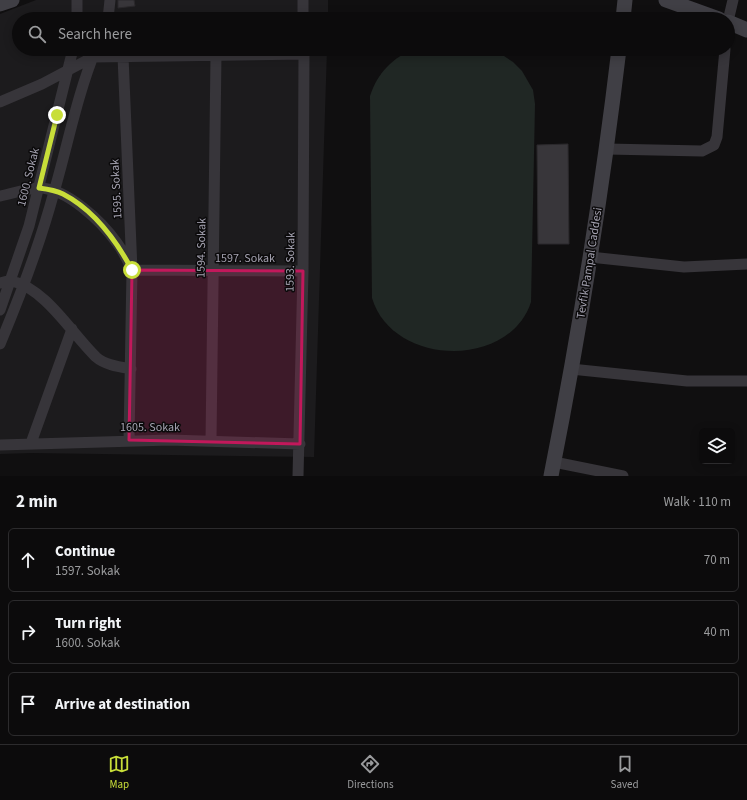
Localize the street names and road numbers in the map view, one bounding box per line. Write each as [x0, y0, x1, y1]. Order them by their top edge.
street label: 1600. Sokak [13, 146, 44, 208]
street label: 1595. Sokak [106, 159, 127, 219]
street label: Tevfik Pampal Caddesi [572, 206, 607, 320]
street label: 1594. Sokak [192, 218, 211, 278]
street label: 1593. Sokak [281, 232, 300, 292]
street label: 1597. Sokak [215, 250, 275, 267]
street label: 1605. Sokak [120, 419, 180, 436]

